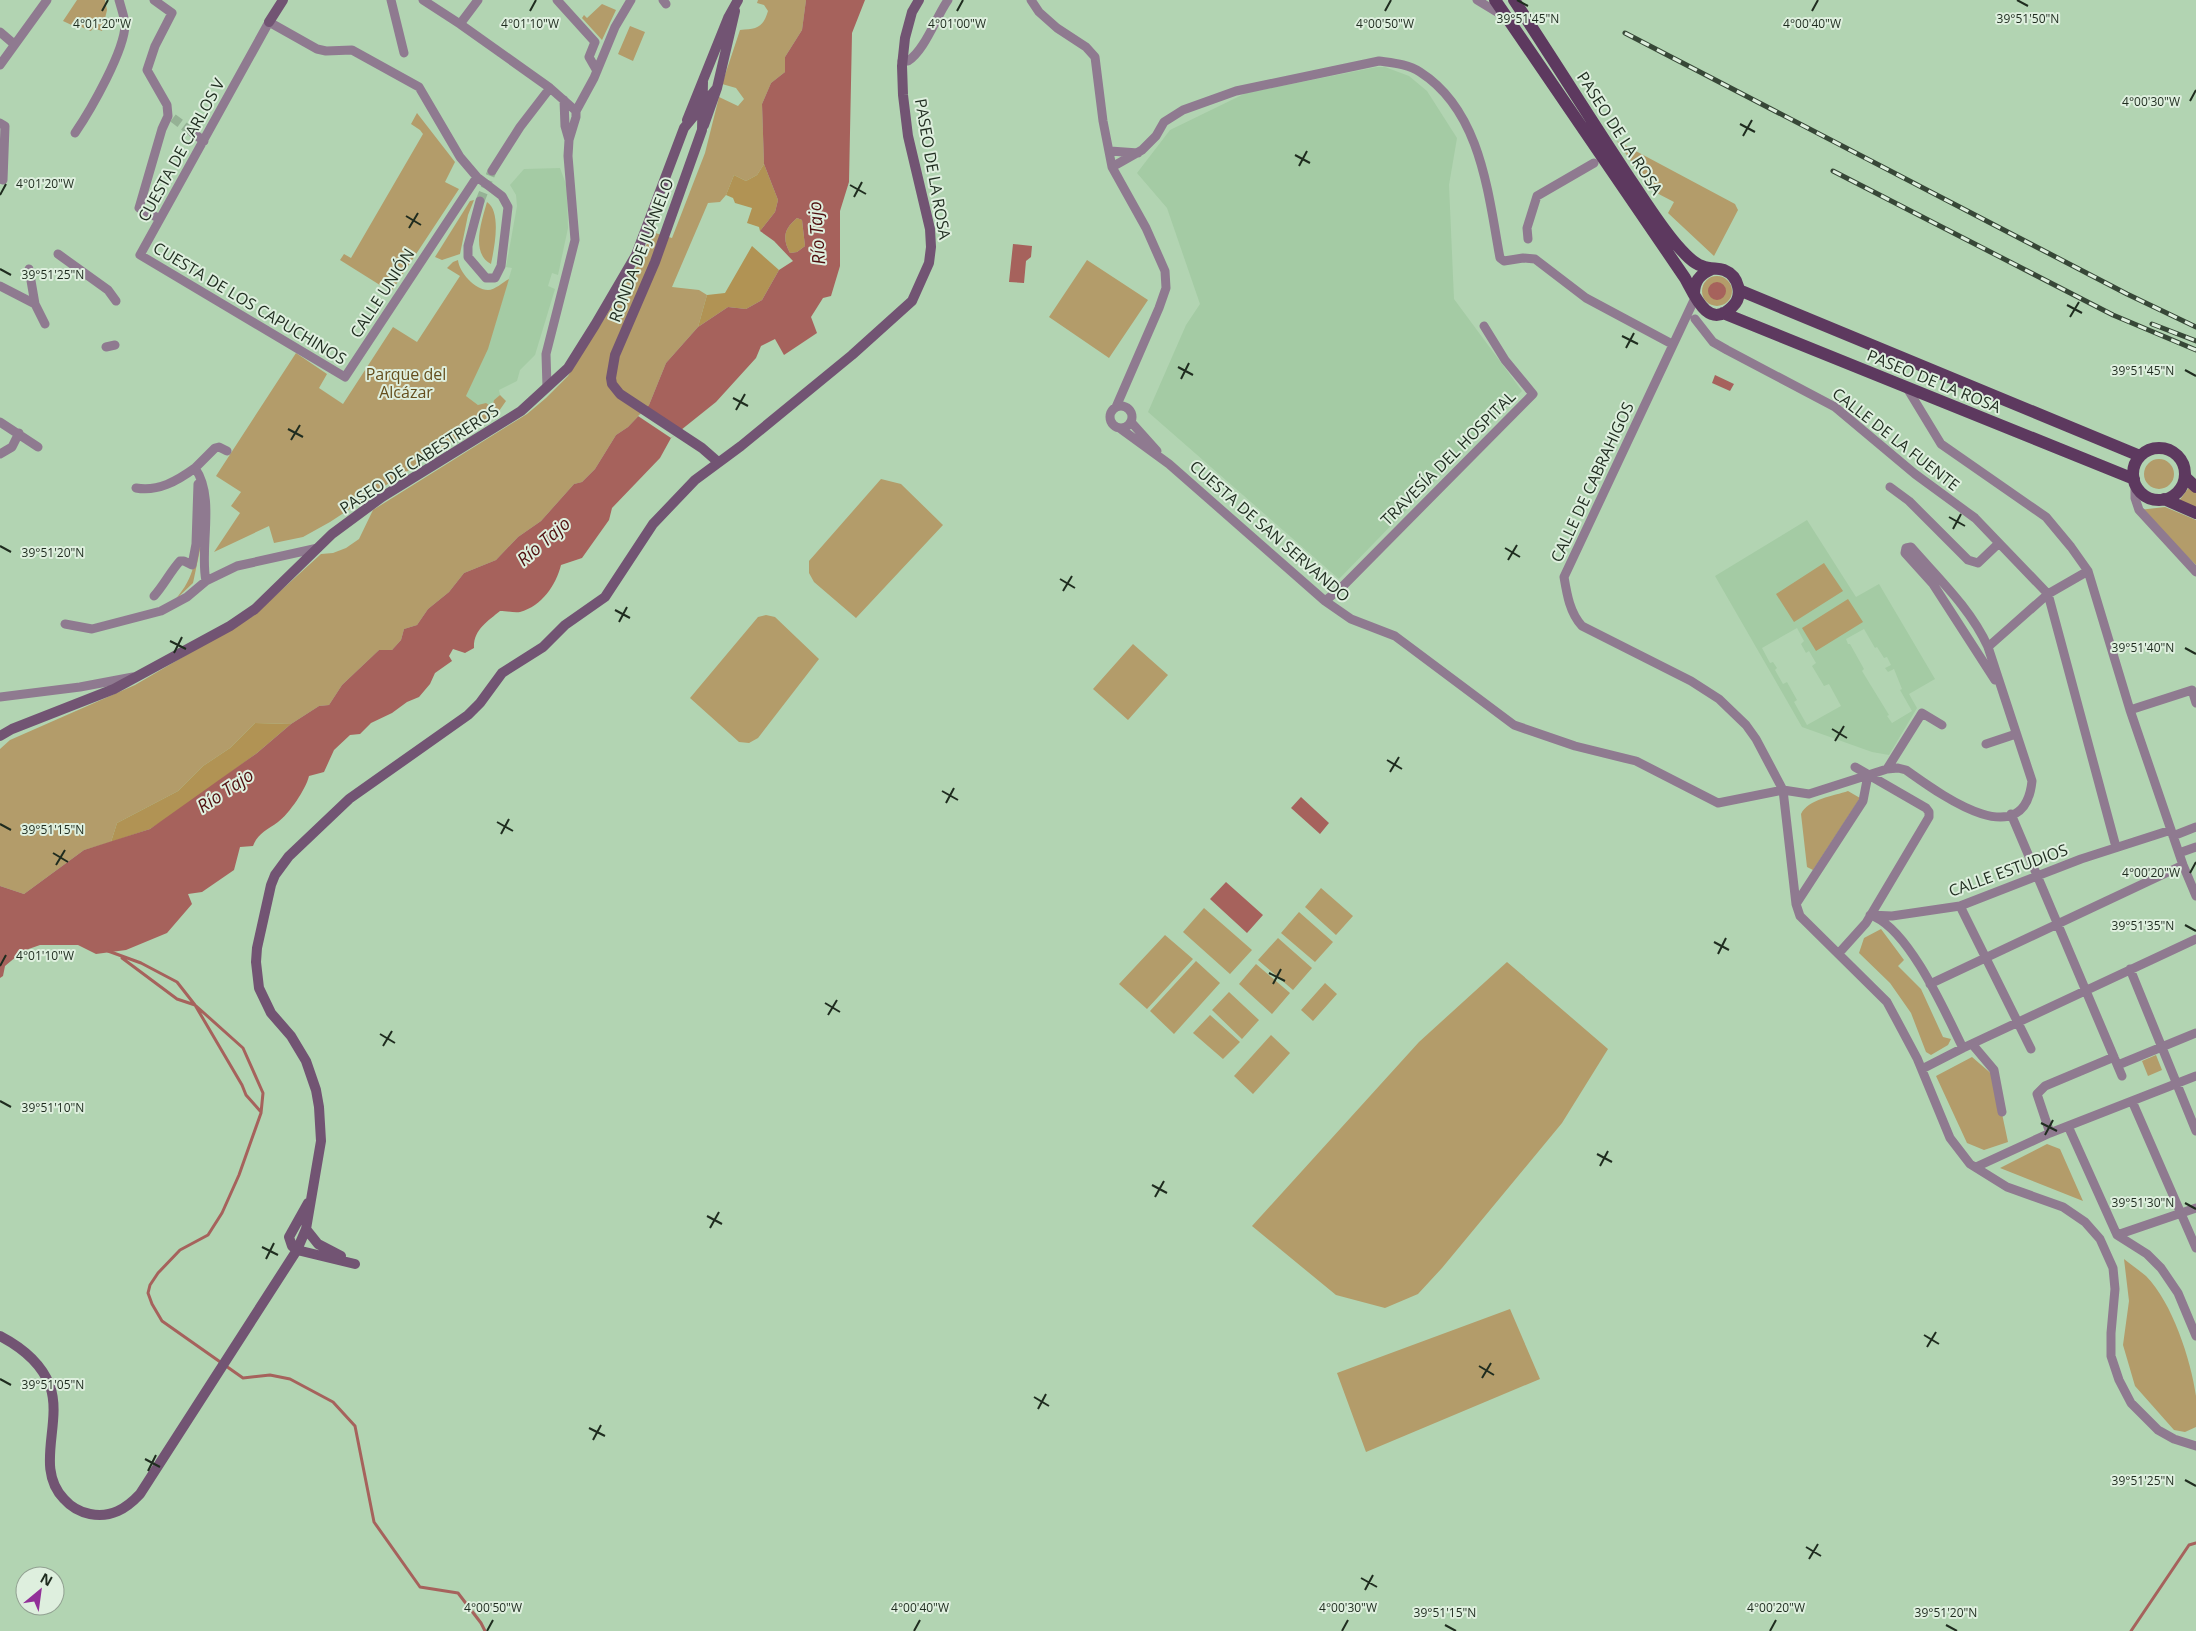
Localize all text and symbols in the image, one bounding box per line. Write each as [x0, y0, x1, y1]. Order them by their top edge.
text: 39°51'45"N [1497, 10, 1559, 27]
text: 39°51'50"N [1997, 10, 2059, 27]
text: 4°01'20"W [73, 15, 131, 32]
text: 4°01'10"W [501, 15, 559, 32]
text: 4°01'00"W [928, 15, 986, 32]
text: 4°00'50"W [1356, 15, 1414, 32]
text: 4°00'40"W [1783, 15, 1841, 32]
street label: PASEO DE LA ROSA [1572, 67, 1669, 199]
street label: CUESTA DE CARLOS V [132, 74, 230, 226]
text: 4°00'30"W [2122, 93, 2180, 110]
street label: PASEO DE LA ROSA [910, 97, 956, 242]
text: 4°01'20"W [16, 175, 74, 192]
street label: RONDA DE JUANELO [603, 175, 679, 325]
water label: Río Tajo [802, 200, 830, 266]
street label: CUESTA DE LOS CAPUCHINOS [149, 236, 351, 370]
street label: CALLE UNIÓN [345, 244, 419, 342]
text: 39°51'25"N [22, 266, 84, 283]
street label: PASEO DE LA ROSA [1864, 344, 2005, 418]
text: 39°51'45"N [2112, 362, 2174, 379]
park label: Parque del Alcázar [366, 363, 446, 403]
street label: CALLE DE LA FUENTE [1828, 382, 1964, 496]
street label: TRAVESÍA DEL HOSPITAL [1376, 386, 1520, 530]
street label: CALLE DE CABRAHIGOS [1545, 398, 1639, 566]
street label: PASEO DE CABESTREROS [335, 399, 503, 519]
street label: CUESTA DE SAN SERVANDO [1185, 455, 1355, 607]
water label: Río Tajo [511, 511, 575, 571]
text: 39°51'20"N [22, 544, 84, 561]
text: 39°51'40"N [2112, 639, 2174, 656]
water label: Río Tajo [192, 762, 258, 818]
text: 39°51'15"N [22, 821, 84, 838]
street label: CALLE ESTUDIOS [1945, 838, 2071, 902]
text: 4°00'20"W [2122, 864, 2180, 881]
text: 39°51'35"N [2112, 917, 2174, 934]
text: 4°01'10"W [16, 947, 74, 964]
text: 39°51'10"N [22, 1099, 84, 1116]
text: 39°51'30"N [2112, 1194, 2174, 1211]
text: 39°51'05"N [22, 1376, 84, 1393]
text: 39°51'25"N [2112, 1472, 2174, 1489]
north arrow [15, 1566, 65, 1616]
text: N [37, 1568, 56, 1590]
text: 4°00'50"W [464, 1599, 522, 1616]
text: 4°00'40"W [891, 1599, 949, 1616]
text: 4°00'30"W [1319, 1599, 1377, 1616]
text: 4°00'20"W [1747, 1599, 1805, 1616]
text: 39°51'15"N [1414, 1604, 1476, 1621]
text: 39°51'20"N [1915, 1604, 1977, 1621]

